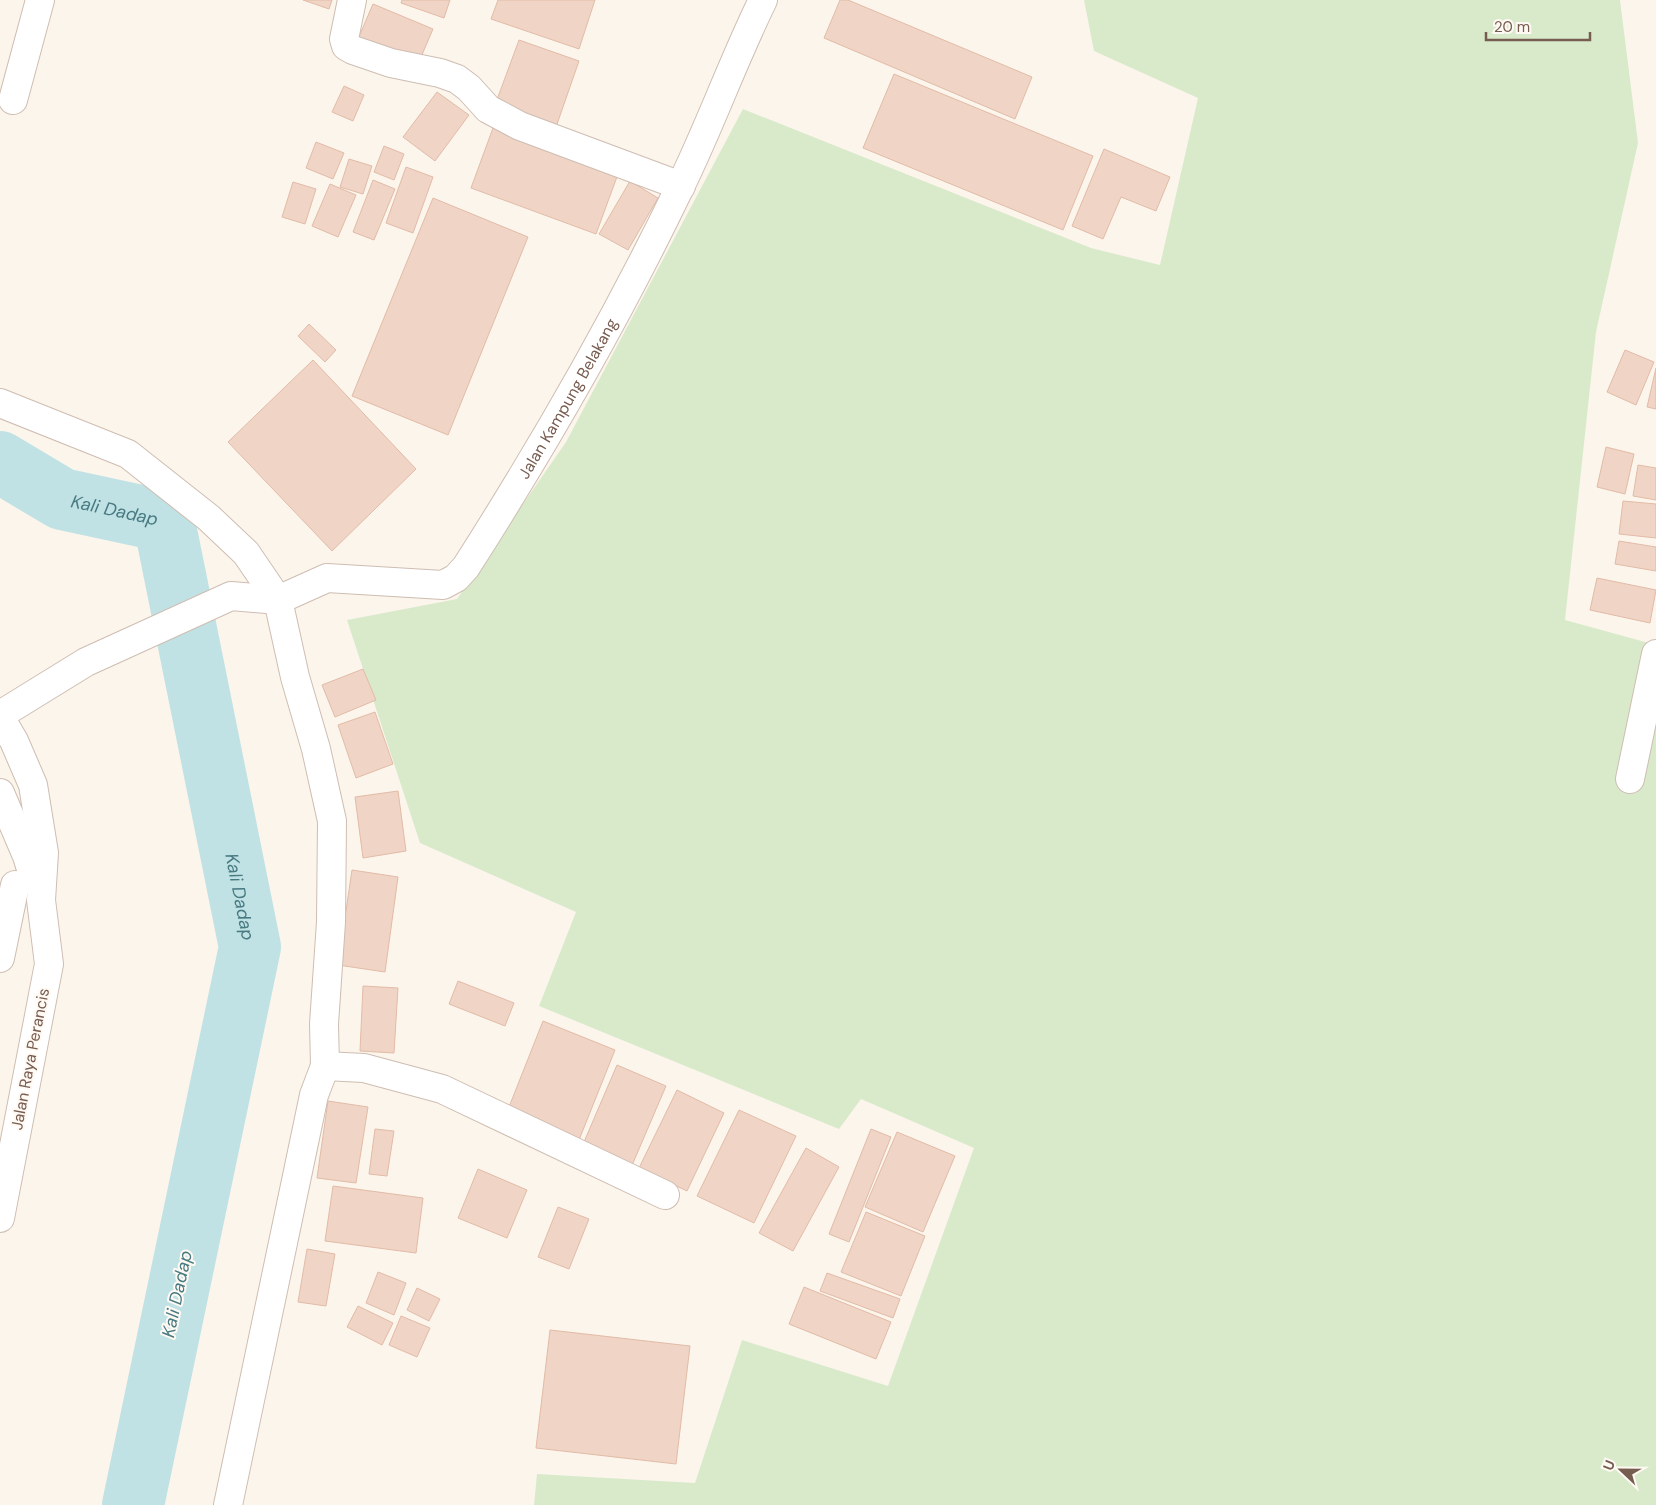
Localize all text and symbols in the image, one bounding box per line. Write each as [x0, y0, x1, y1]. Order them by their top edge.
scale bar [1486, 10, 1590, 42]
text: 20 m [1494, 17, 1530, 37]
street label: Jalan Kampung Belakang [513, 314, 622, 482]
water label: Kali Dadap [69, 489, 160, 531]
water label: Kali Dadap [219, 851, 260, 943]
street label: Jalan Raya Perancis [6, 986, 54, 1132]
water label: Kali Dadap [156, 1248, 198, 1340]
north arrow [1596, 1445, 1646, 1495]
text: U [1599, 1457, 1619, 1473]

